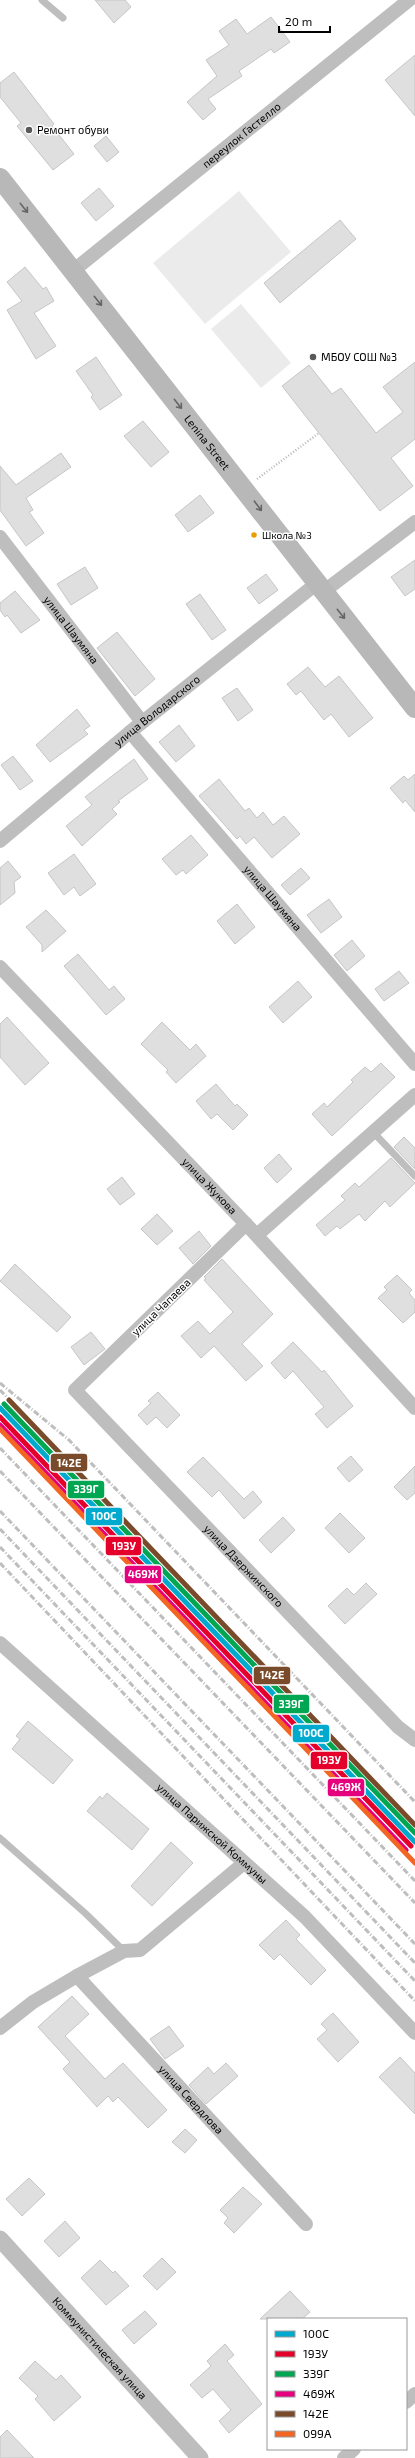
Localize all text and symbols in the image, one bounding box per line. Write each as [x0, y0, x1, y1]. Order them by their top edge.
scale bar [279, 8, 330, 34]
text: 20 m [285, 14, 312, 28]
street label: переулок Гастелло [199, 99, 283, 170]
place label: Ремонт обуви [37, 123, 109, 137]
marker: Ремонт обуви [24, 125, 34, 135]
one-way arrow [20, 203, 29, 214]
one-way arrow [94, 295, 103, 306]
place label: МБОУ СОШ №3 [321, 350, 397, 363]
marker: МБОУ СОШ №3 [308, 352, 318, 362]
one-way arrow [174, 398, 182, 409]
street label: Lenina Street [182, 412, 233, 472]
one-way arrow [254, 501, 262, 512]
place label: Школа №3 [262, 529, 312, 541]
marker: Школа №3 [249, 530, 259, 540]
street label: улица Шаумяна [41, 593, 102, 666]
one-way arrow [336, 609, 345, 620]
street label: улица Володарского [111, 672, 202, 749]
street label: улица Шаумяна [241, 862, 305, 933]
street label: улица Жукова [179, 1155, 240, 1216]
street label: улица Чапаева [129, 1275, 193, 1339]
line badge: 142Е [50, 1453, 88, 1472]
text: 142Е [57, 1456, 81, 1469]
line badge: 339Г [67, 1480, 105, 1499]
text: 339Г [74, 1482, 99, 1495]
line badge: 100C [85, 1507, 123, 1526]
text: 100C [91, 1509, 117, 1522]
street label: улица Дзержинского [201, 1522, 286, 1609]
line badge: 193У [105, 1536, 142, 1556]
text: 193У [112, 1539, 136, 1552]
line badge: 469Ж [124, 1565, 162, 1584]
text: 469Ж [128, 1567, 159, 1580]
line badge: 142Е [253, 1666, 291, 1685]
text: 142Е [260, 1668, 284, 1681]
line badge: 339Г [273, 1694, 310, 1714]
text: 339Г [279, 1697, 304, 1710]
line badge: 100C [292, 1724, 330, 1743]
text: 100C [298, 1726, 324, 1739]
line badge: 193У [310, 1751, 348, 1770]
text: 193У [317, 1753, 341, 1766]
line badge: 469Ж [327, 1778, 365, 1797]
street label: улица Парижской Коммуны [154, 1780, 270, 1886]
text: 469Ж [331, 1780, 362, 1793]
street label: улица Свердлова [156, 2062, 226, 2136]
street label: Коммунистическая улица [50, 2294, 150, 2402]
legend [267, 2318, 407, 2450]
text: 100C [303, 2326, 329, 2340]
text: 193У [303, 2346, 328, 2360]
text: 339Г [303, 2366, 329, 2380]
text: 469Ж [303, 2386, 335, 2400]
text: 142Е [303, 2406, 329, 2420]
text: 099А [303, 2426, 332, 2440]

